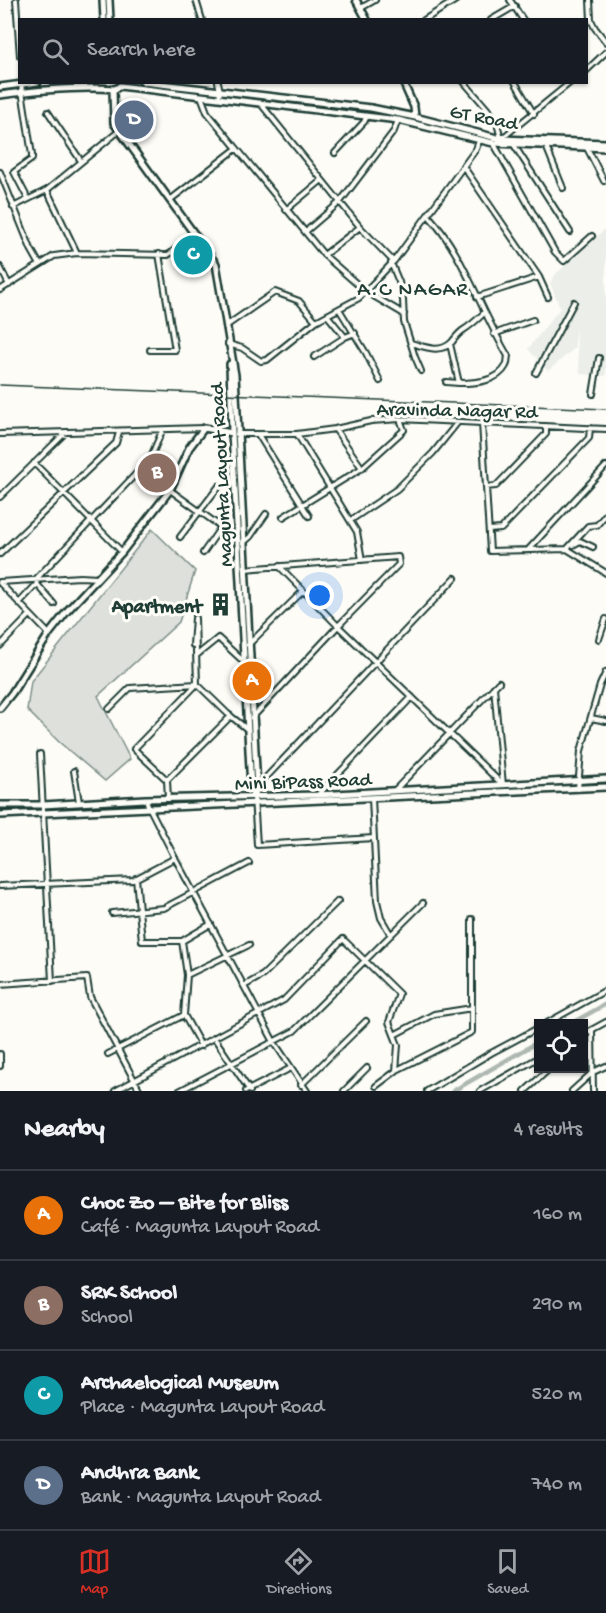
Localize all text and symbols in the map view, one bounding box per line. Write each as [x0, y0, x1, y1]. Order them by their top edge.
search box [18, 18, 588, 84]
icon: search [39, 35, 72, 68]
text: Search here [87, 38, 195, 64]
pin: D [114, 98, 154, 142]
street label: GT Road [447, 102, 521, 138]
pin: C [174, 232, 212, 278]
district label: A.C NAGAR [357, 279, 469, 304]
street label: Magunta Layout Road [207, 380, 240, 567]
street label: Aravinda Nagar Rd [376, 400, 540, 425]
pin: B [138, 450, 176, 496]
your location [305, 581, 334, 610]
building icon: Apartment [207, 592, 233, 618]
place label: Apartment [111, 597, 204, 620]
pin: A [232, 658, 272, 704]
street label: Mini BiPass Road [234, 770, 374, 797]
map controls [534, 1019, 588, 1073]
button: locate [534, 1019, 588, 1073]
text: Nearby [24, 1115, 105, 1146]
text: 4 results [514, 1119, 582, 1142]
text: Choc Zo – Bite for Bliss [81, 1191, 288, 1217]
text: A [38, 1204, 49, 1227]
text: 160 m [533, 1204, 582, 1227]
text: Café · Magunta Layout Road [81, 1217, 319, 1240]
text: SRK School [81, 1281, 177, 1307]
text: B [38, 1294, 49, 1317]
text: 290 m [532, 1294, 582, 1317]
text: School [81, 1307, 133, 1330]
text: Archaelogical Museum [81, 1371, 279, 1397]
text: C [38, 1384, 49, 1407]
text: 520 m [531, 1384, 582, 1407]
text: Place · Magunta Layout Road [81, 1397, 324, 1420]
text: Andhra Bank [81, 1461, 198, 1487]
text: D [37, 1474, 50, 1497]
text: 740 m [532, 1474, 582, 1497]
text: Bank · Magunta Layout Road [81, 1487, 320, 1510]
tab: Map [78, 1545, 111, 1600]
tab: Directions [266, 1545, 332, 1600]
tab: Saved [487, 1545, 528, 1600]

